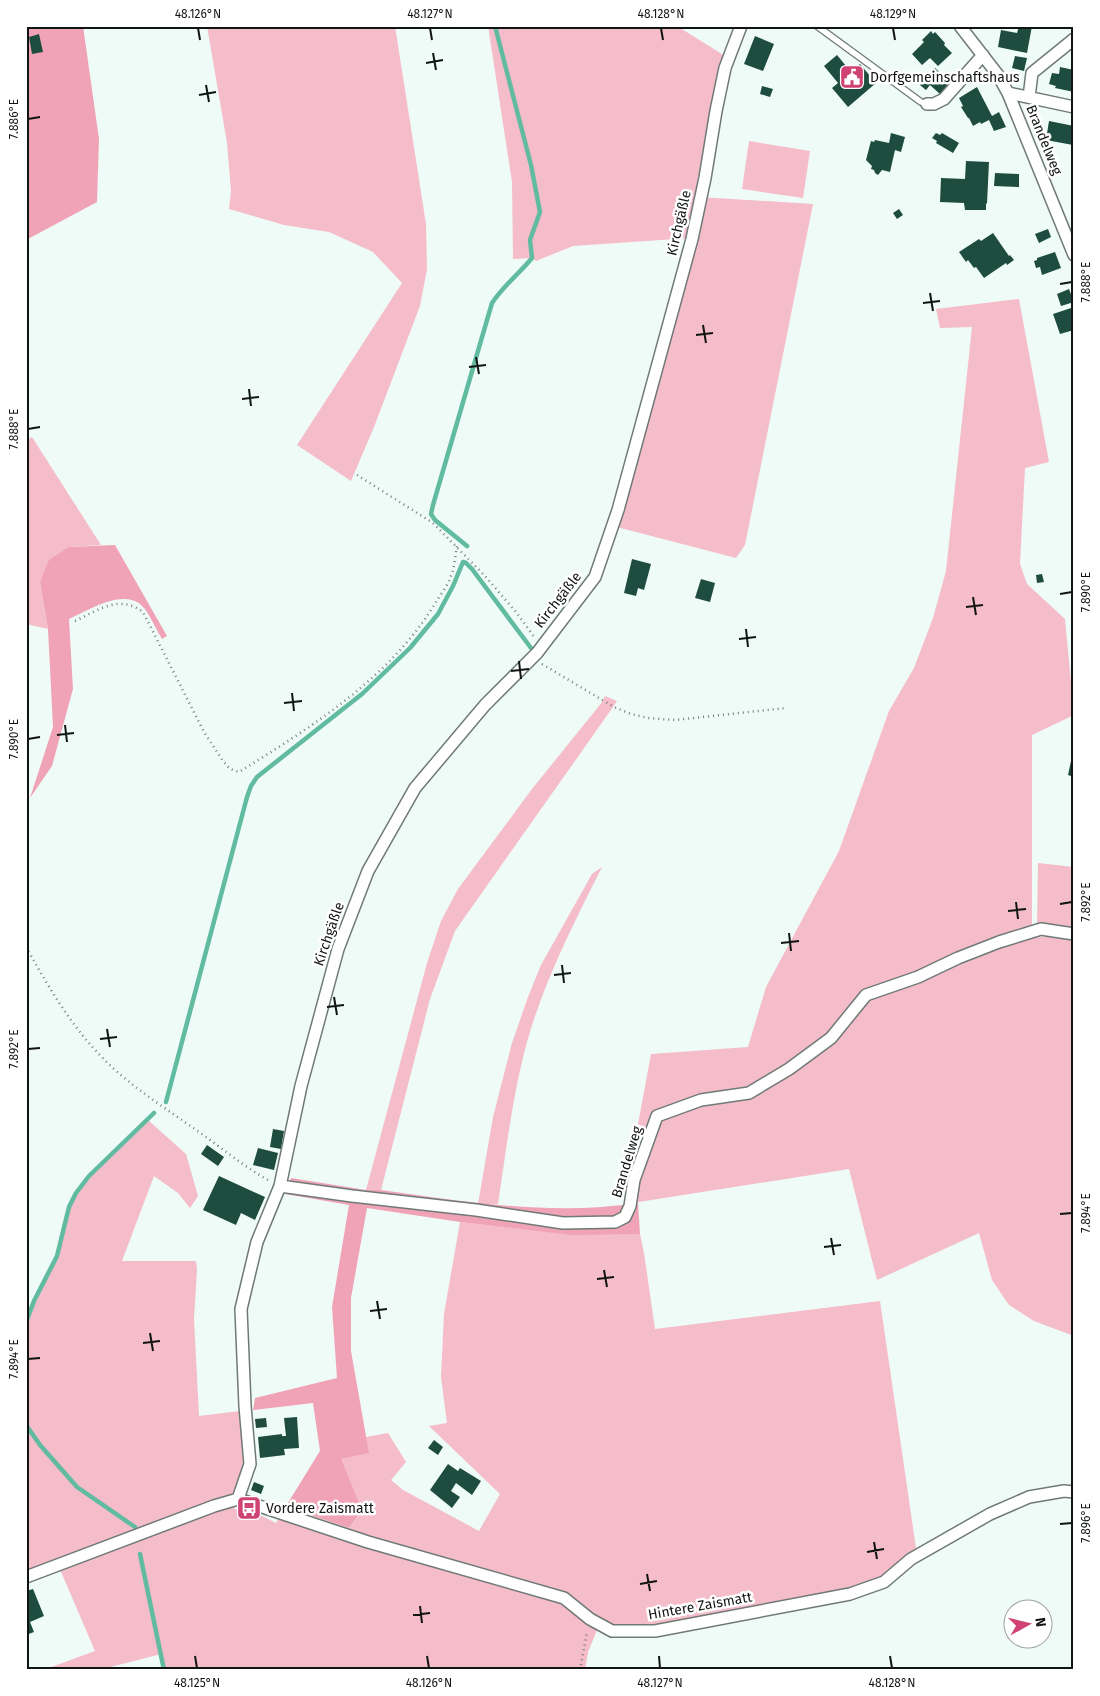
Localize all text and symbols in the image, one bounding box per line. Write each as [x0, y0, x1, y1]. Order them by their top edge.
text: 48.126°N [175, 7, 221, 21]
text: 48.127°N [407, 7, 453, 21]
text: 48.128°N [638, 7, 684, 21]
text: 48.129°N [870, 7, 916, 21]
public building icon: Dorfgemeinschaftshaus [839, 64, 865, 90]
place label: Dorfgemeinschaftshaus [870, 69, 1020, 86]
text: 7.886°E [7, 99, 21, 139]
street label: Brandelweg [1022, 102, 1066, 178]
street label: Kirchgäßle [663, 189, 695, 257]
text: 7.888°E [1079, 262, 1093, 302]
text: 7.888°E [7, 409, 21, 449]
street label: Kirchgäßle [531, 568, 585, 632]
text: 7.890°E [1079, 572, 1093, 612]
text: 7.890°E [7, 719, 21, 759]
text: 7.892°E [1079, 882, 1093, 922]
street label: Kirchgäßle [310, 900, 348, 968]
text: 7.892°E [7, 1029, 21, 1069]
street label: Brandelweg [608, 1123, 646, 1200]
text: 7.894°E [1079, 1193, 1093, 1233]
text: 7.894°E [7, 1339, 21, 1379]
bus stop icon: Vordere Zaismatt [236, 1495, 262, 1521]
place label: Vordere Zaismatt [266, 1500, 375, 1517]
text: 7.896°E [1079, 1503, 1093, 1543]
street label: Hintere Zaismatt [647, 1588, 754, 1624]
north arrow [1002, 1598, 1052, 1648]
text: N [1031, 1616, 1049, 1628]
text: 48.125°N [174, 1676, 220, 1690]
text: 48.126°N [406, 1676, 452, 1690]
text: 48.127°N [637, 1676, 683, 1690]
text: 48.128°N [869, 1676, 915, 1690]

